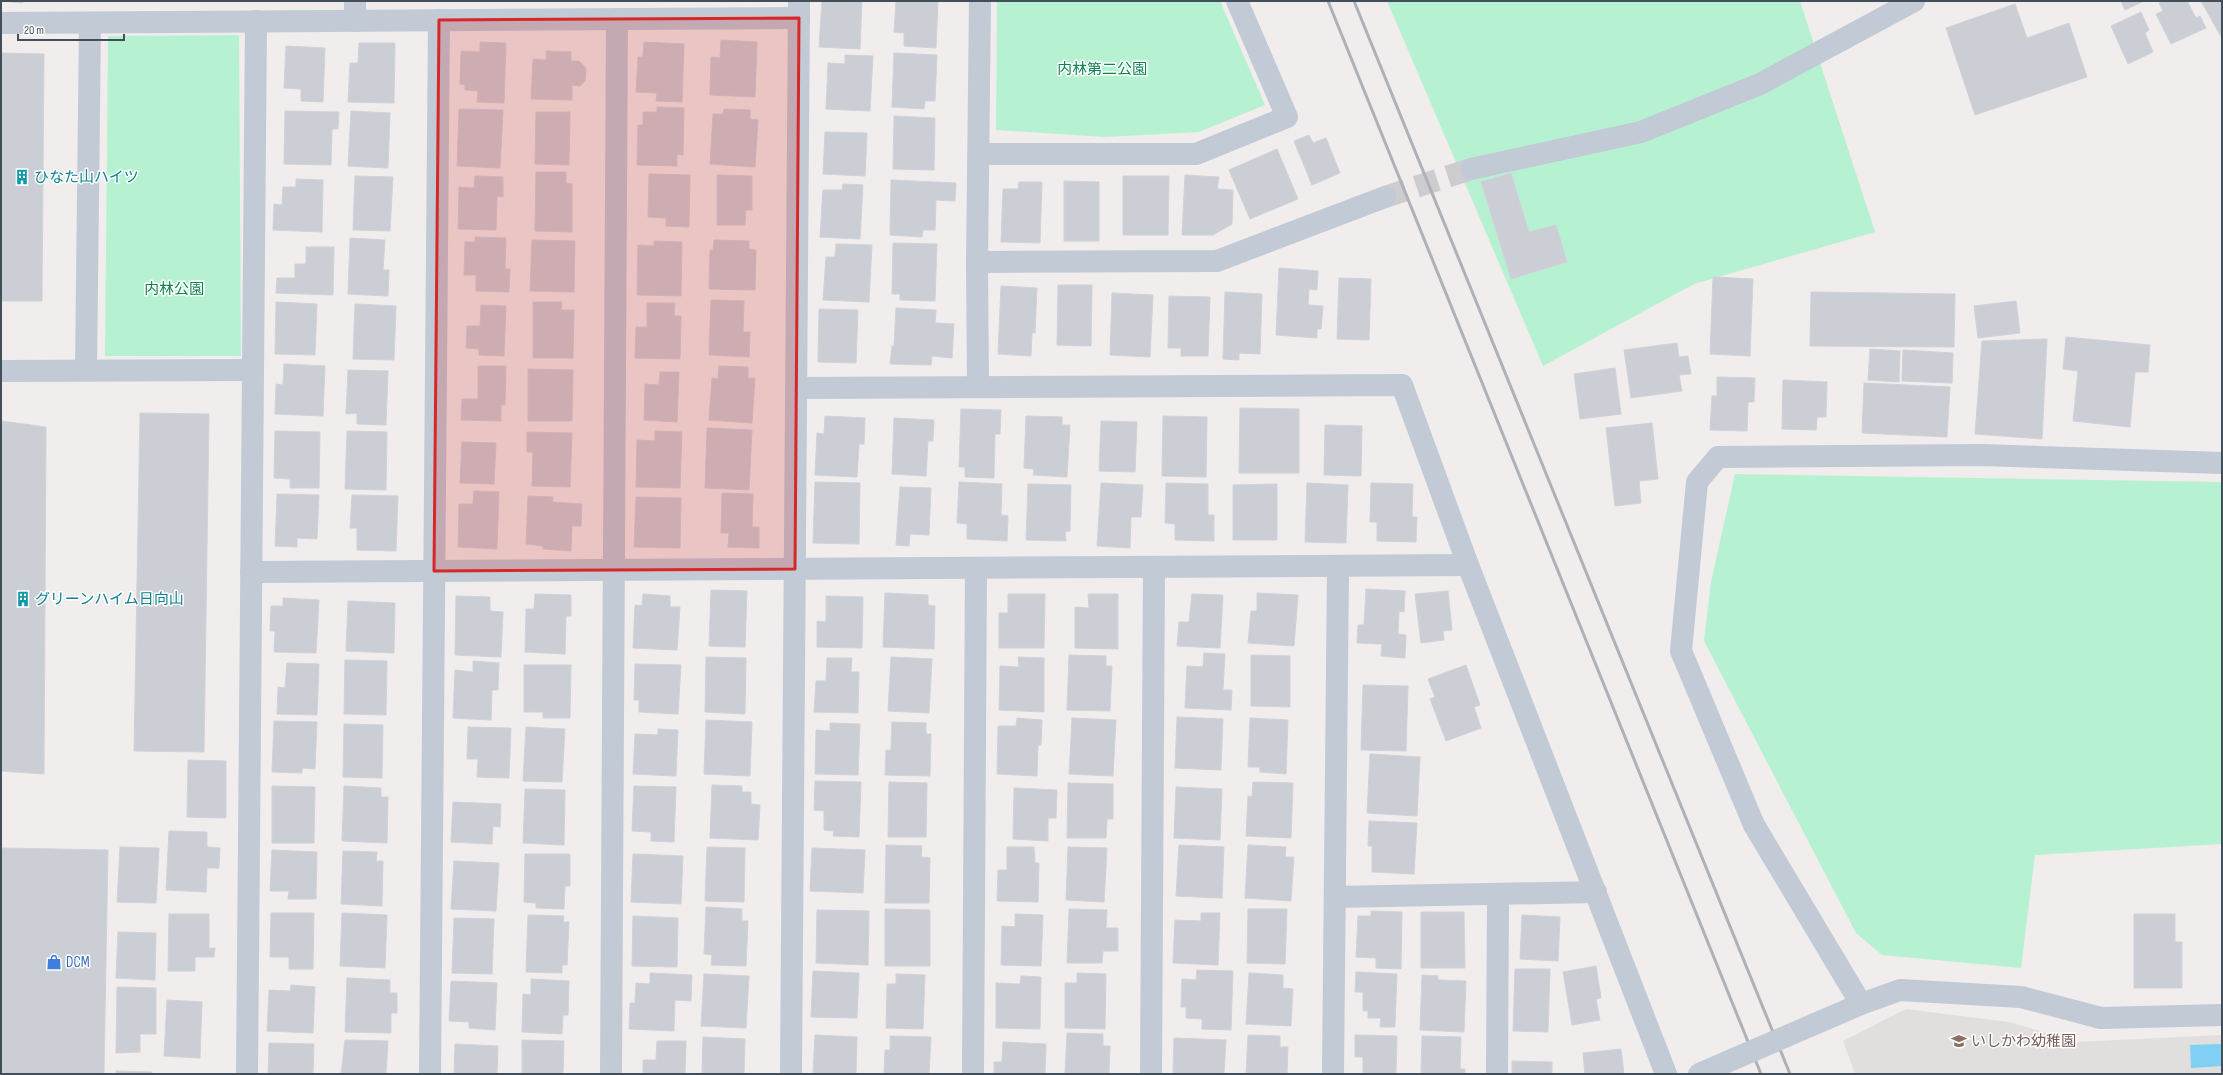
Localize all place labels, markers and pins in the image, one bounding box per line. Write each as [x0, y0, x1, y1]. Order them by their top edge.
building icon: ひなた山ハイツ [13, 168, 31, 186]
place label: ひなた山ハイツ [34, 168, 139, 187]
building icon: グリーンハイム日向山 [14, 590, 32, 608]
place label: グリーンハイム日向山 [35, 590, 184, 609]
shop icon: DCM [45, 953, 63, 971]
place label: DCM [66, 953, 90, 972]
school or university icon: いしかわ幼稚園 [1950, 1032, 1968, 1050]
place label: いしかわ幼稚園 [1971, 1032, 2076, 1051]

